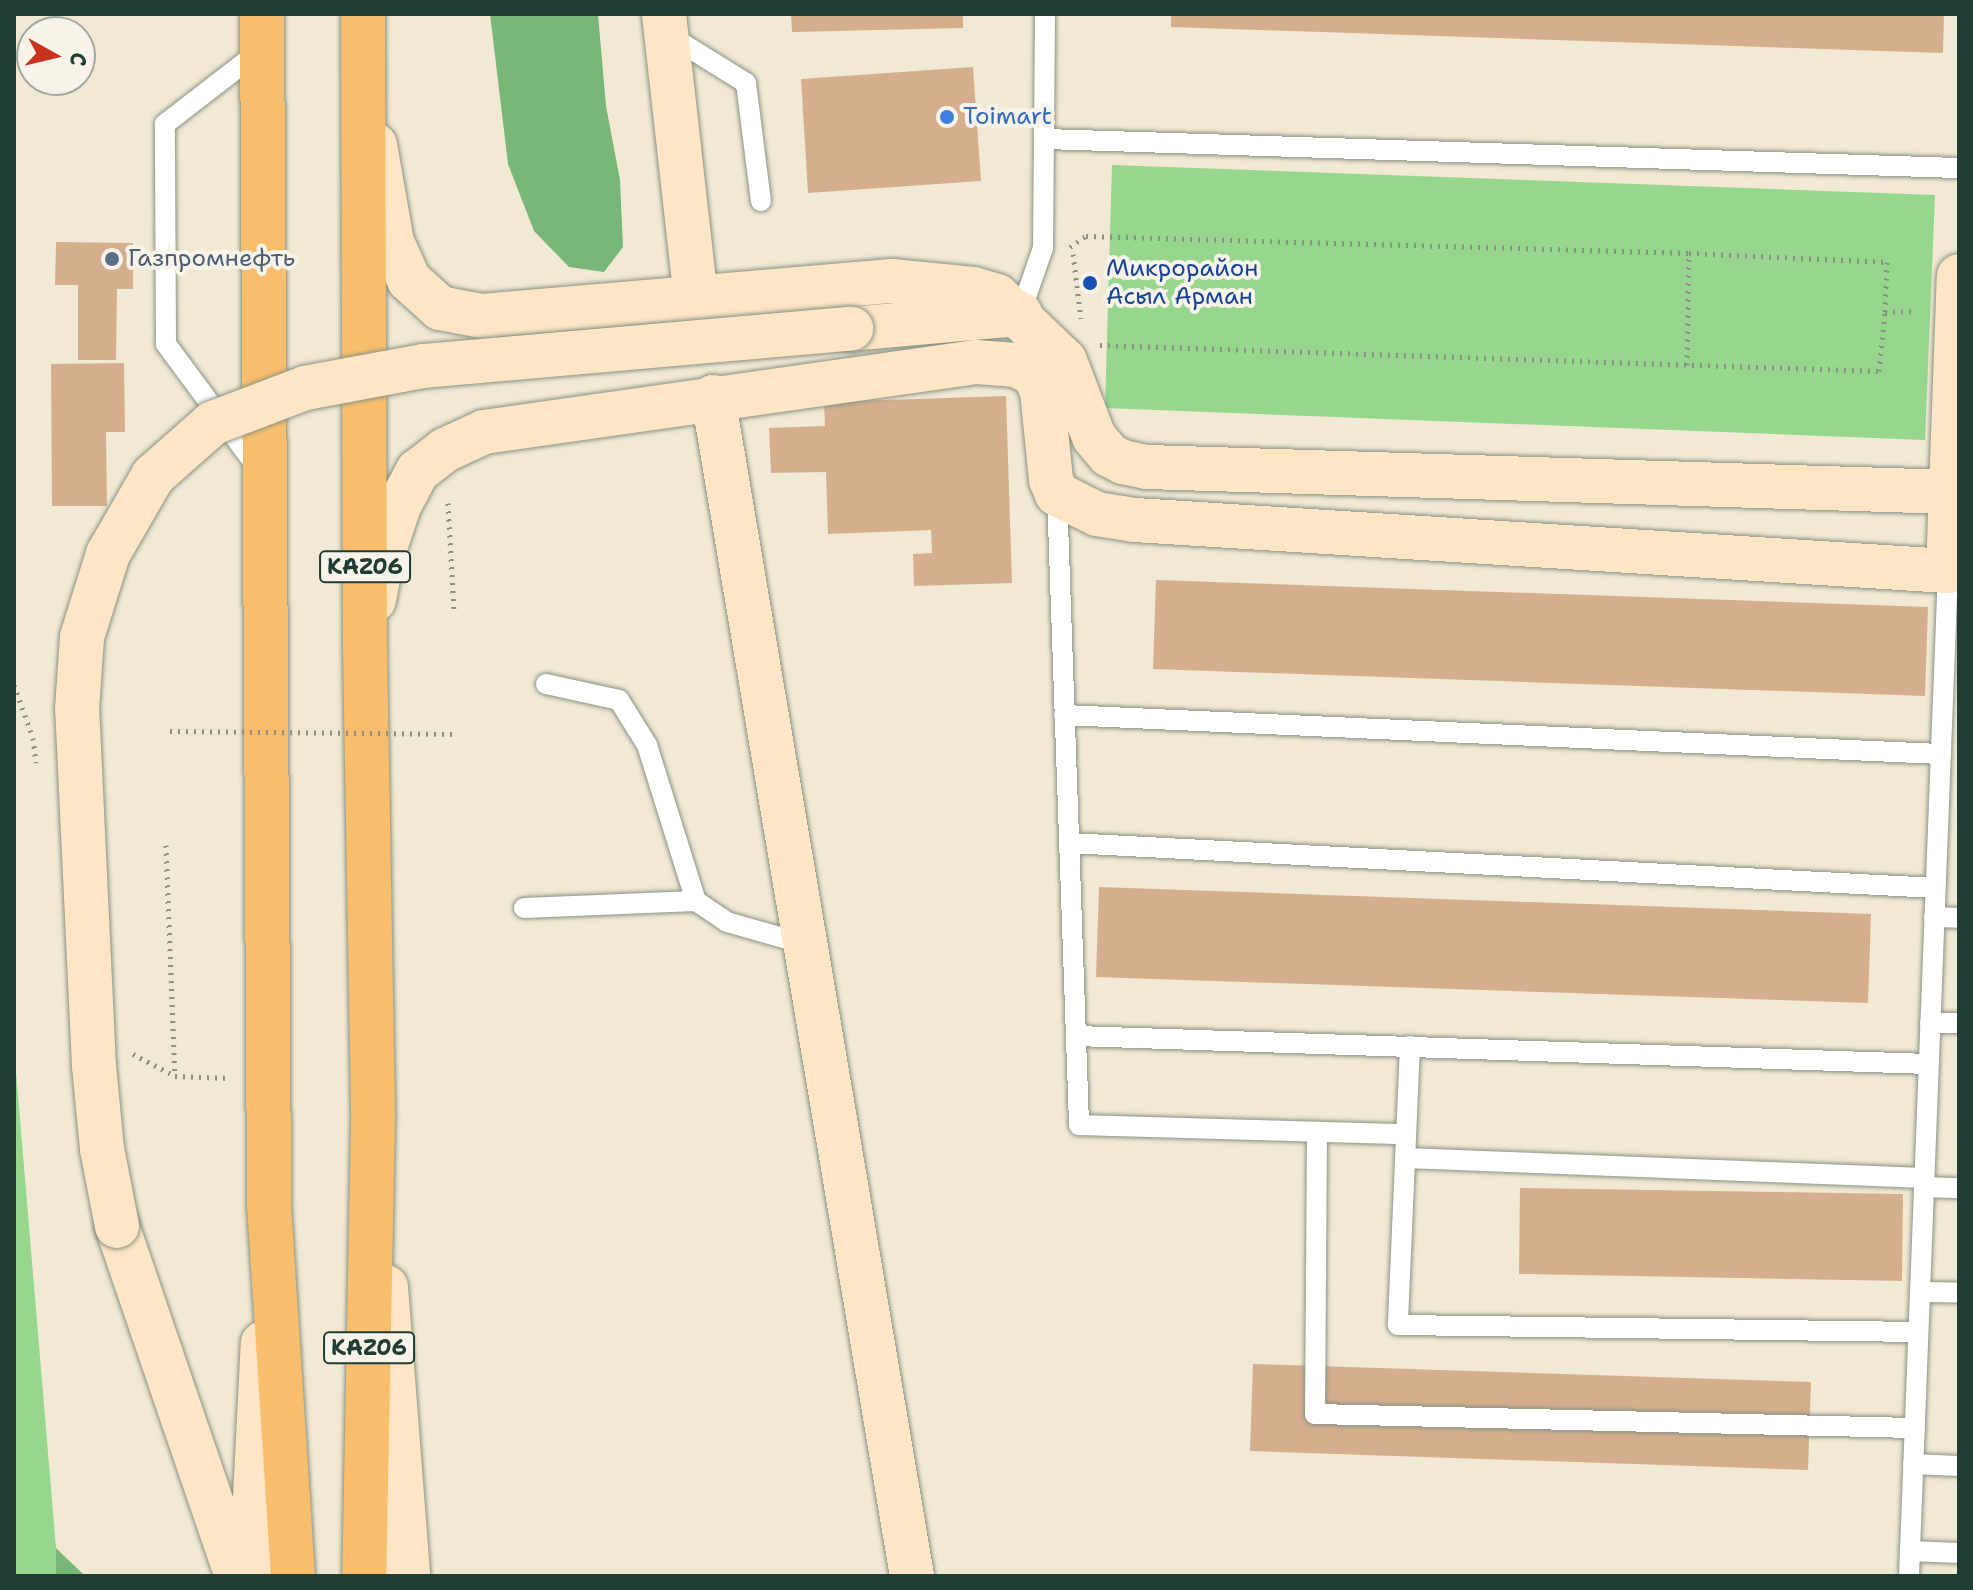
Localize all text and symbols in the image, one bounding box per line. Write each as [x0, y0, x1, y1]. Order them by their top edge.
north arrow [16, 16, 96, 96]
text: С [63, 50, 94, 68]
place label: Toimart [963, 103, 1052, 131]
marker: Toimart [938, 108, 956, 126]
place label: Газпромнефть [128, 245, 295, 273]
marker: Газпромнефть [103, 250, 121, 268]
place label: Микрорайон Асыл Арман [1106, 255, 1258, 311]
marker: Микрорайон Асыл Арман [1081, 274, 1099, 292]
road number: KАZ06 [319, 549, 411, 585]
road number: KАZ06 [323, 1330, 415, 1366]

